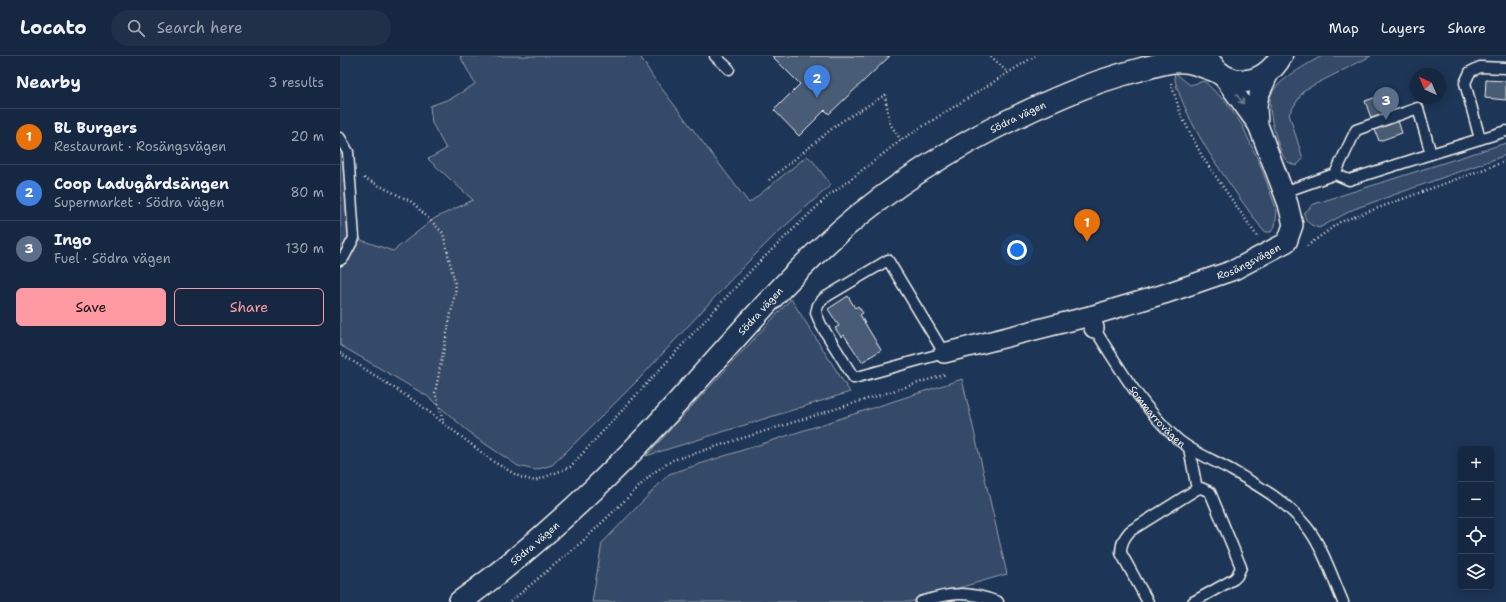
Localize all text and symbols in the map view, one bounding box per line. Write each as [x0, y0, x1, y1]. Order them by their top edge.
search box [111, 10, 391, 46]
text: Locato [20, 15, 87, 40]
icon: search [125, 17, 147, 39]
text: Search here [157, 18, 242, 38]
text: Map [1329, 19, 1359, 37]
text: Layers [1381, 19, 1425, 37]
text: Share [1447, 19, 1486, 37]
pin: 2 [804, 65, 830, 98]
north arrow [1410, 68, 1446, 104]
text: Nearby [16, 71, 81, 93]
text: 3 results [268, 74, 324, 91]
pin: 3 [1373, 87, 1399, 120]
one-way arrow [1236, 94, 1244, 105]
street label: Södra vägen [988, 98, 1048, 136]
text: BL Burgers [54, 118, 137, 138]
text: 1 [26, 128, 32, 145]
text: 20 m [291, 128, 324, 145]
text: Restaurant · Rosängsvägen [54, 138, 226, 155]
text: Coop Ladugårdsängen [54, 174, 229, 194]
text: 2 [24, 184, 34, 201]
text: 80 m [290, 184, 324, 201]
text: Supermarket · Södra vägen [54, 194, 224, 211]
pin: 1 [1074, 209, 1100, 242]
text: Ingo [54, 230, 92, 250]
text: 3 [24, 240, 34, 257]
text: 130 m [286, 240, 324, 257]
your location [1007, 240, 1027, 260]
street label: Rosängsvägen [1215, 241, 1283, 282]
text: Fuel · Södra vägen [54, 250, 171, 267]
street label: Södra vägen [735, 284, 786, 338]
button: Save [16, 288, 166, 326]
button: Share [174, 288, 324, 326]
street label: Sommarrovägen [1126, 383, 1188, 450]
map controls [1458, 446, 1494, 590]
button: + [1458, 446, 1494, 482]
button: − [1458, 482, 1494, 518]
button: locate [1458, 518, 1494, 554]
street label: Södra vägen [507, 519, 562, 568]
button: layers [1458, 554, 1494, 590]

